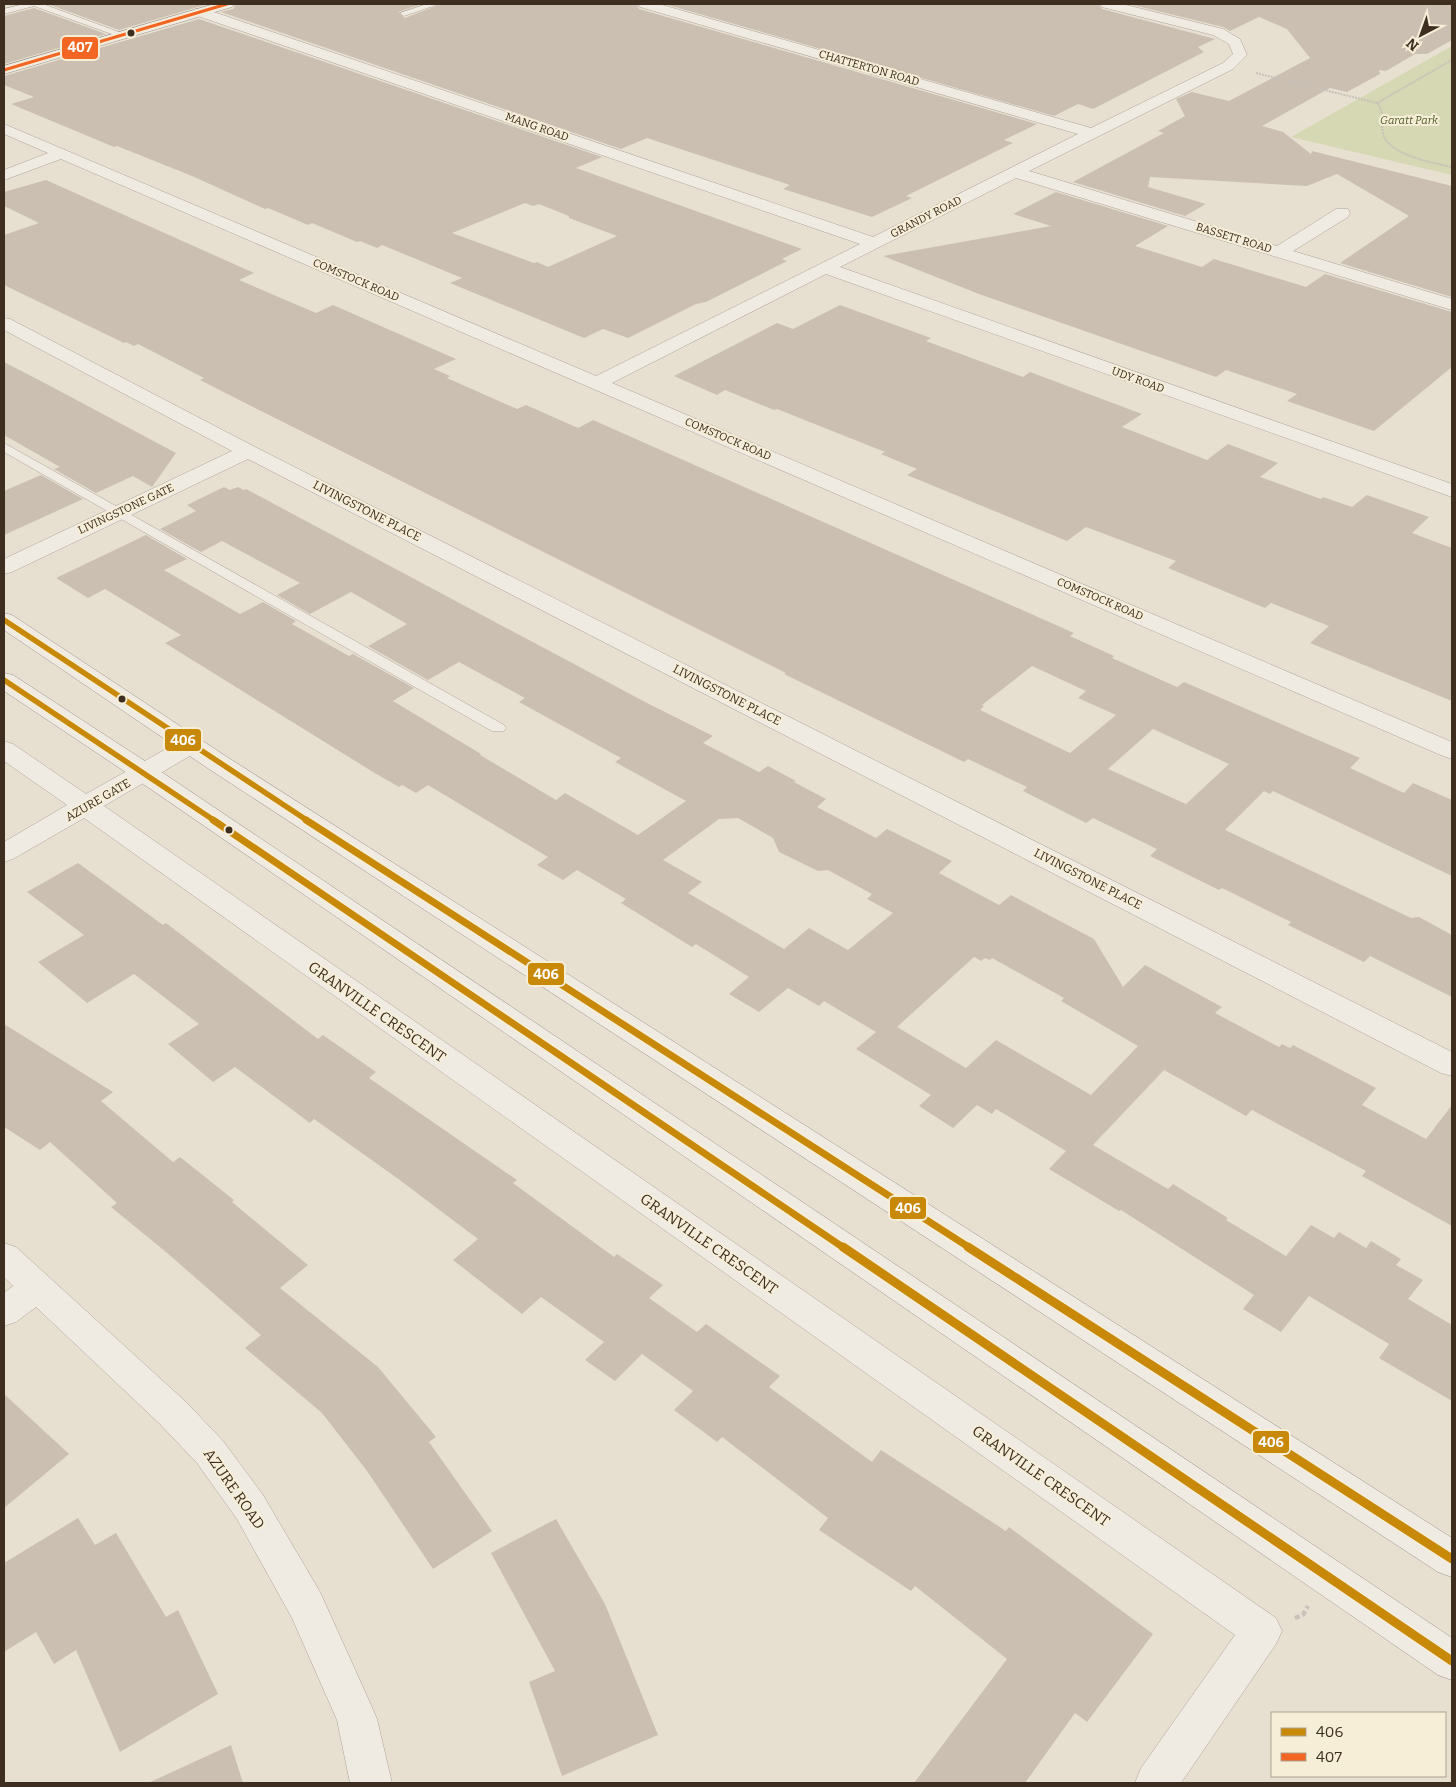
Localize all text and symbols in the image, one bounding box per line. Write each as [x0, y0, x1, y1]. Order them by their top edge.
north arrow [1396, 10, 1446, 60]
unlabelled marker [126, 28, 136, 38]
text: N [1403, 34, 1422, 54]
line badge: 407 [61, 36, 99, 60]
text: 407 [68, 39, 93, 56]
street label: CHATTERTON ROAD [817, 47, 921, 89]
street label: MANG ROAD [504, 110, 571, 144]
park label: Garatt Park [1380, 114, 1439, 127]
street label: GRANDY ROAD [888, 193, 964, 241]
street label: BASSETT ROAD [1194, 220, 1274, 256]
street label: COMSTOCK ROAD [311, 256, 401, 304]
street label: UDY ROAD [1110, 364, 1166, 396]
street label: COMSTOCK ROAD [683, 415, 773, 463]
street label: LIVINGSTONE PLACE [311, 478, 423, 544]
street label: LIVINGSTONE GATE [76, 481, 176, 537]
street label: COMSTOCK ROAD [1055, 575, 1145, 623]
street label: LIVINGSTONE PLACE [671, 662, 783, 728]
unlabelled marker [117, 694, 127, 704]
line badge: 406 [164, 728, 202, 752]
text: 406 [170, 732, 196, 749]
street label: AZURE GATE [63, 776, 133, 824]
unlabelled marker [224, 825, 234, 835]
street label: LIVINGSTONE PLACE [1032, 846, 1144, 912]
street label: GRANVILLE CRESCENT [305, 958, 449, 1066]
line badge: 406 [527, 962, 565, 986]
text: 406 [533, 966, 559, 983]
street label: GRANVILLE CRESCENT [637, 1190, 781, 1298]
line badge: 406 [889, 1196, 927, 1220]
text: 406 [895, 1200, 921, 1217]
street label: GRANVILLE CRESCENT [969, 1422, 1113, 1530]
line badge: 406 [1252, 1430, 1290, 1454]
text: 406 [1258, 1434, 1284, 1451]
street label: AZURE ROAD [200, 1445, 268, 1533]
legend [1271, 1712, 1446, 1777]
text: 406 [1316, 1723, 1343, 1741]
text: 407 [1316, 1748, 1342, 1766]

